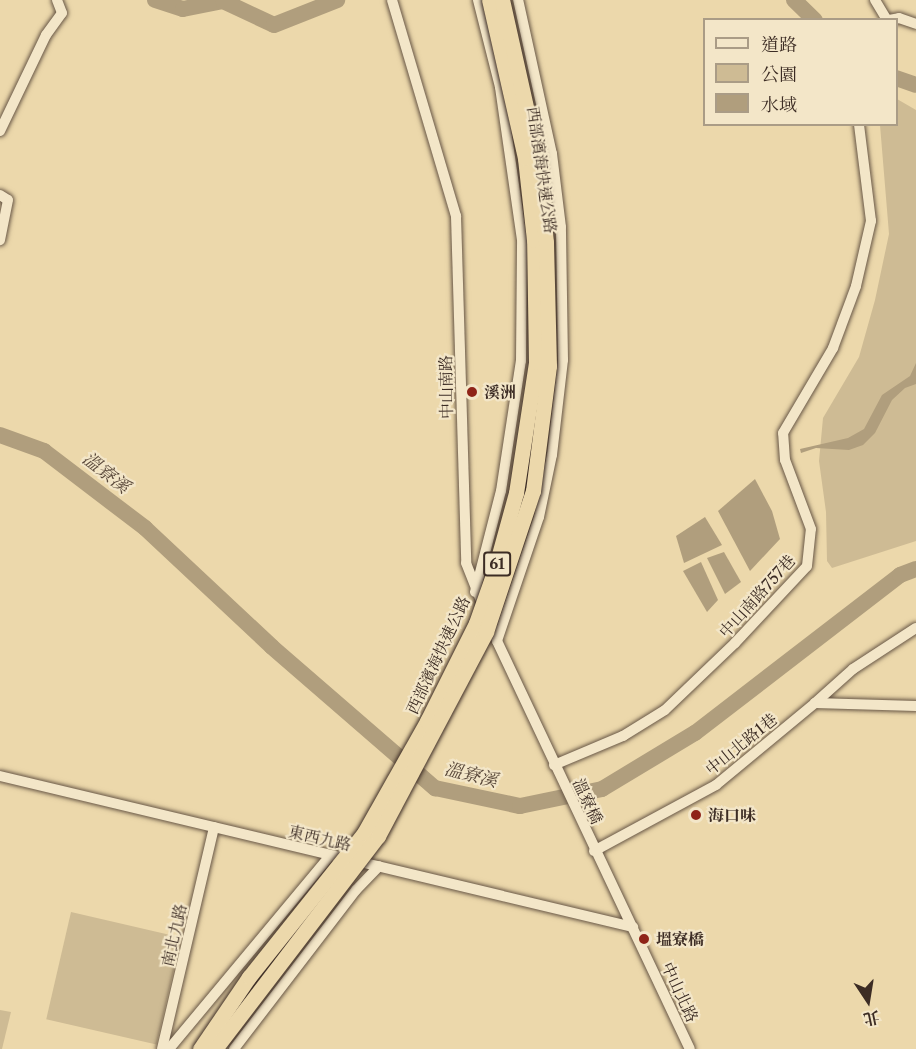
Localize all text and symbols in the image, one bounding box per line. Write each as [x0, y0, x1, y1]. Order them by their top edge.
legend [703, 18, 898, 126]
text: 道路 [761, 34, 797, 56]
text: 公園 [761, 64, 797, 86]
text: 水域 [761, 94, 797, 116]
street label: 西部濱海快速公路 [524, 105, 560, 235]
street label: 中山南路 [436, 355, 456, 419]
place label: 溪洲 [484, 382, 516, 402]
marker: 溪洲 [465, 385, 479, 399]
water label: 溫寮溪 [78, 448, 134, 498]
street label: 中山南路757巷 [715, 551, 799, 641]
road number: 61 [482, 552, 512, 576]
street label: 西部濱海快速公路 [402, 593, 474, 717]
street label: 中山北路1巷 [701, 709, 781, 779]
water label: 溫寮溪 [442, 758, 500, 792]
street label: 溫寮橋 [569, 775, 607, 827]
place label: 海口味 [708, 805, 756, 825]
marker: 海口味 [689, 808, 703, 822]
street label: 東西九路 [287, 821, 353, 855]
street label: 南北九路 [157, 902, 191, 968]
place label: 塭寮橋 [656, 929, 704, 949]
marker: 塭寮橋 [637, 932, 651, 946]
street label: 中山北路 [658, 959, 702, 1025]
north arrow [838, 971, 898, 1031]
text: 北 [862, 1007, 882, 1030]

